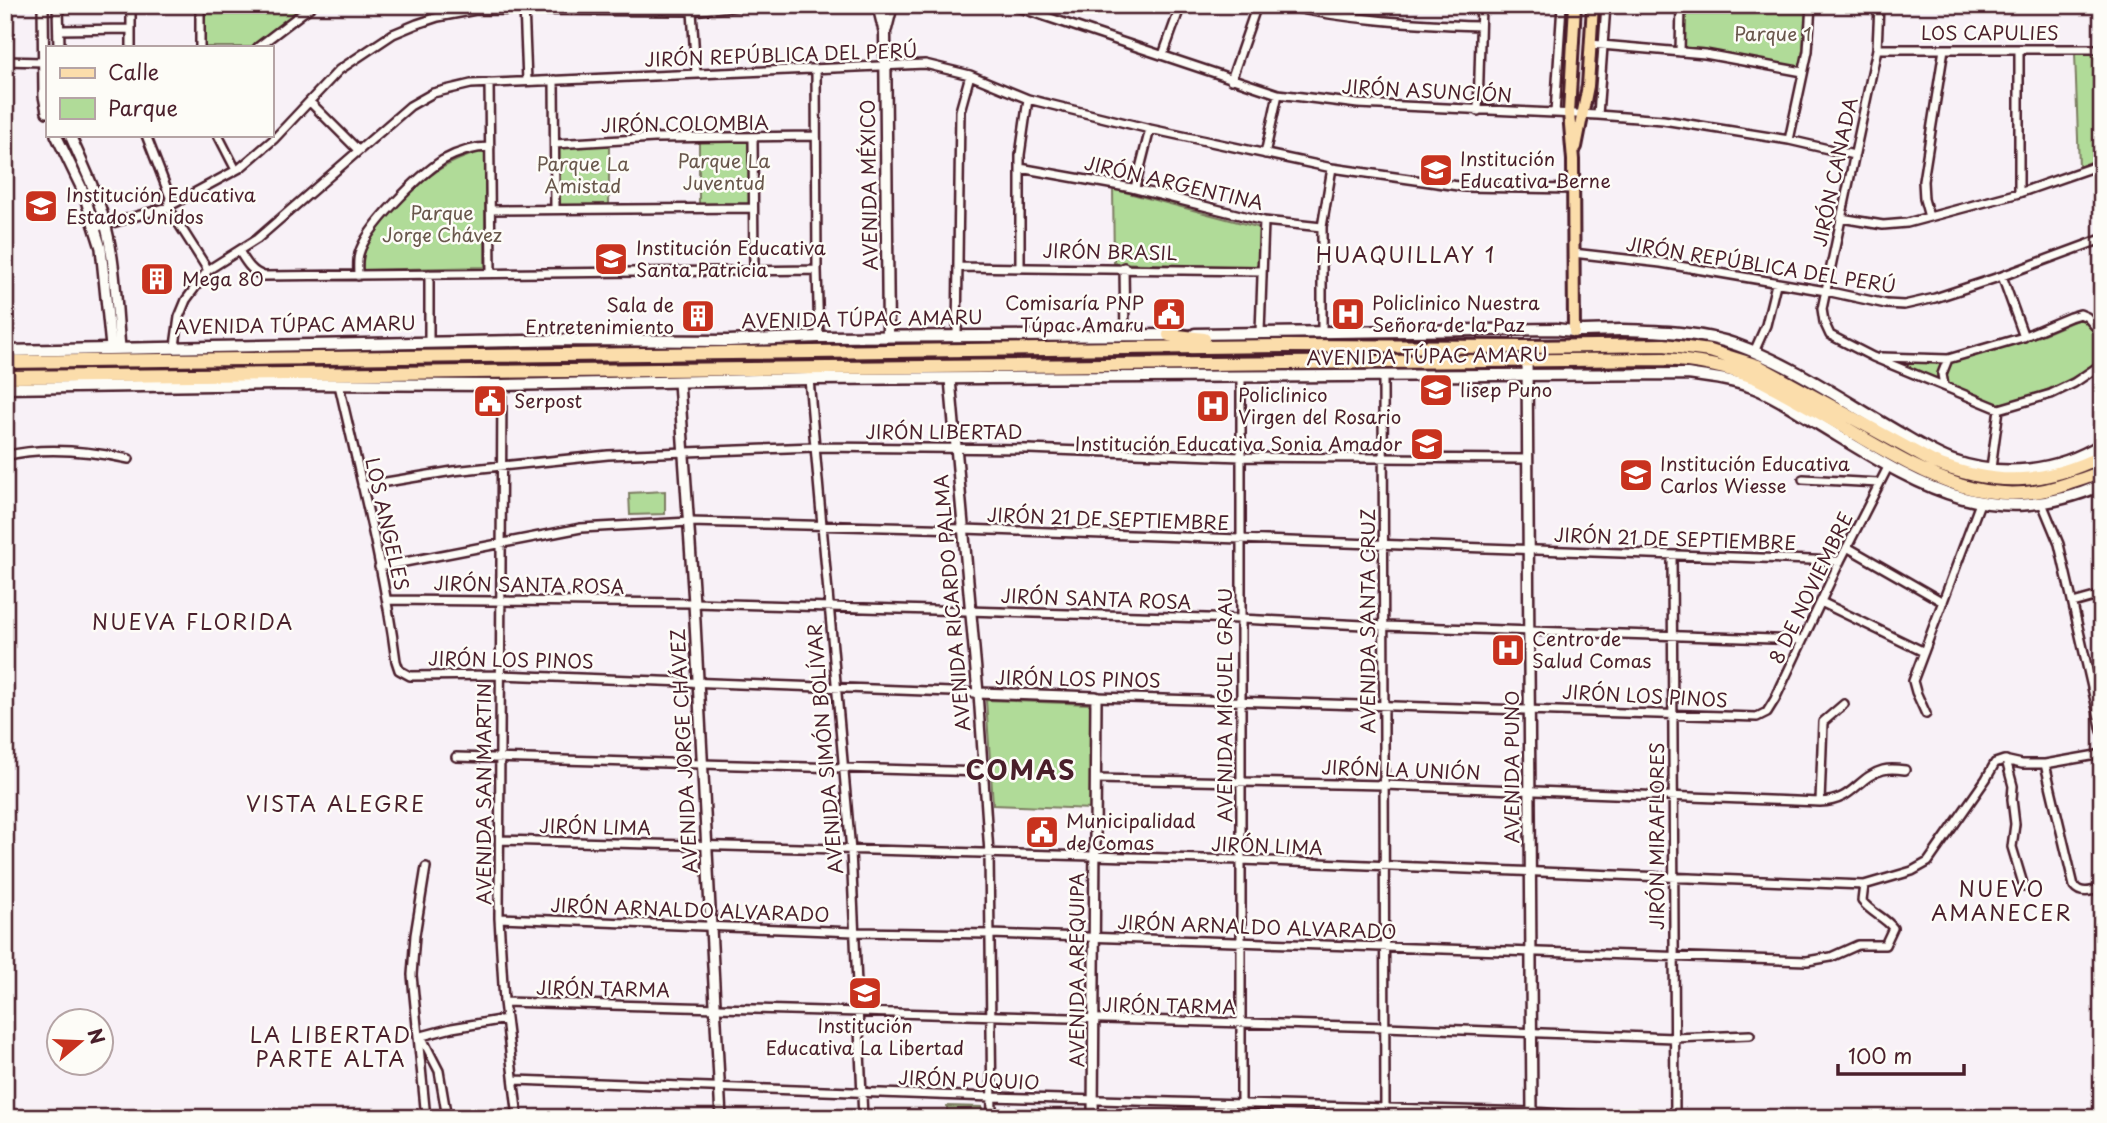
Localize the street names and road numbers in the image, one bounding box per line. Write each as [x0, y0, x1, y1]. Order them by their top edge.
street label: LOS CAPULIES [1921, 18, 2059, 46]
street label: JIRÓN REPÚBLICA DEL PERÚ [644, 35, 918, 73]
street label: JIRÓN ASUNCIÓN [1341, 72, 1513, 108]
street label: JIRÓN CANADA [1805, 95, 1864, 249]
street label: AVENIDA MÉXICO [853, 99, 883, 271]
street label: JIRÓN COLOMBIA [601, 108, 769, 138]
street label: JIRÓN ARGENTINA [1082, 148, 1266, 216]
street label: JIRÓN REPÚBLICA DEL PERÚ [1624, 229, 1898, 299]
street label: JIRÓN BRASIL [1042, 236, 1178, 266]
street label: AVENIDA TÚPAC AMARU [741, 302, 983, 334]
street label: AVENIDA TÚPAC AMARU [174, 308, 416, 340]
street label: AVENIDA TÚPAC AMARU [1306, 339, 1548, 371]
street label: JIRÓN LIBERTAD [865, 417, 1023, 445]
street label: LOS ANGELES [359, 455, 417, 593]
street label: AVENIDA RICARDO PALMA [926, 474, 976, 733]
street label: JIRÓN 21 DE SEPTIEMBRE [986, 500, 1230, 536]
street label: 8 DE NOVIEMBRE [1761, 507, 1859, 668]
street label: AVENIDA SANTA CRUZ [1353, 508, 1381, 734]
street label: JIRÓN 21 DE SEPTIEMBRE [1553, 520, 1797, 556]
street label: JIRÓN SANTA ROSA [433, 568, 625, 600]
street label: JIRÓN SANTA ROSA [1000, 581, 1192, 615]
street label: AVENIDA MIGUEL GRAU [1210, 588, 1238, 822]
street label: AVENIDA SIMÓN BOLÍVAR [799, 623, 849, 875]
street label: AVENIDA JORGE CHÁVEZ [663, 628, 703, 874]
street label: JIRÓN LOS PINOS [428, 644, 594, 674]
street label: JIRÓN LOS PINOS [995, 663, 1161, 693]
street label: JIRÓN LOS PINOS [1562, 677, 1728, 713]
street label: AVENIDA SAN MARTIN [469, 683, 497, 905]
street label: AVENIDA PUNO [1497, 691, 1525, 843]
street label: JIRÓN MIRAFLORES [1642, 742, 1670, 930]
street label: JIRÓN LA UNIÓN [1321, 752, 1481, 786]
street label: JIRÓN LIMA [539, 811, 651, 841]
street label: JIRÓN LIMA [1211, 829, 1324, 861]
street label: AVENIDA AREQUIPA [1062, 872, 1090, 1067]
street label: JIRÓN ARNALDO ALVARADO [550, 890, 830, 928]
street label: JIRÓN ARNALDO ALVARADO [1117, 907, 1397, 945]
street label: JIRÓN TARMA [536, 973, 670, 1003]
street label: JIRÓN TARMA [1102, 990, 1236, 1020]
street label: JIRÓN PUQUIO [898, 1063, 1040, 1095]

